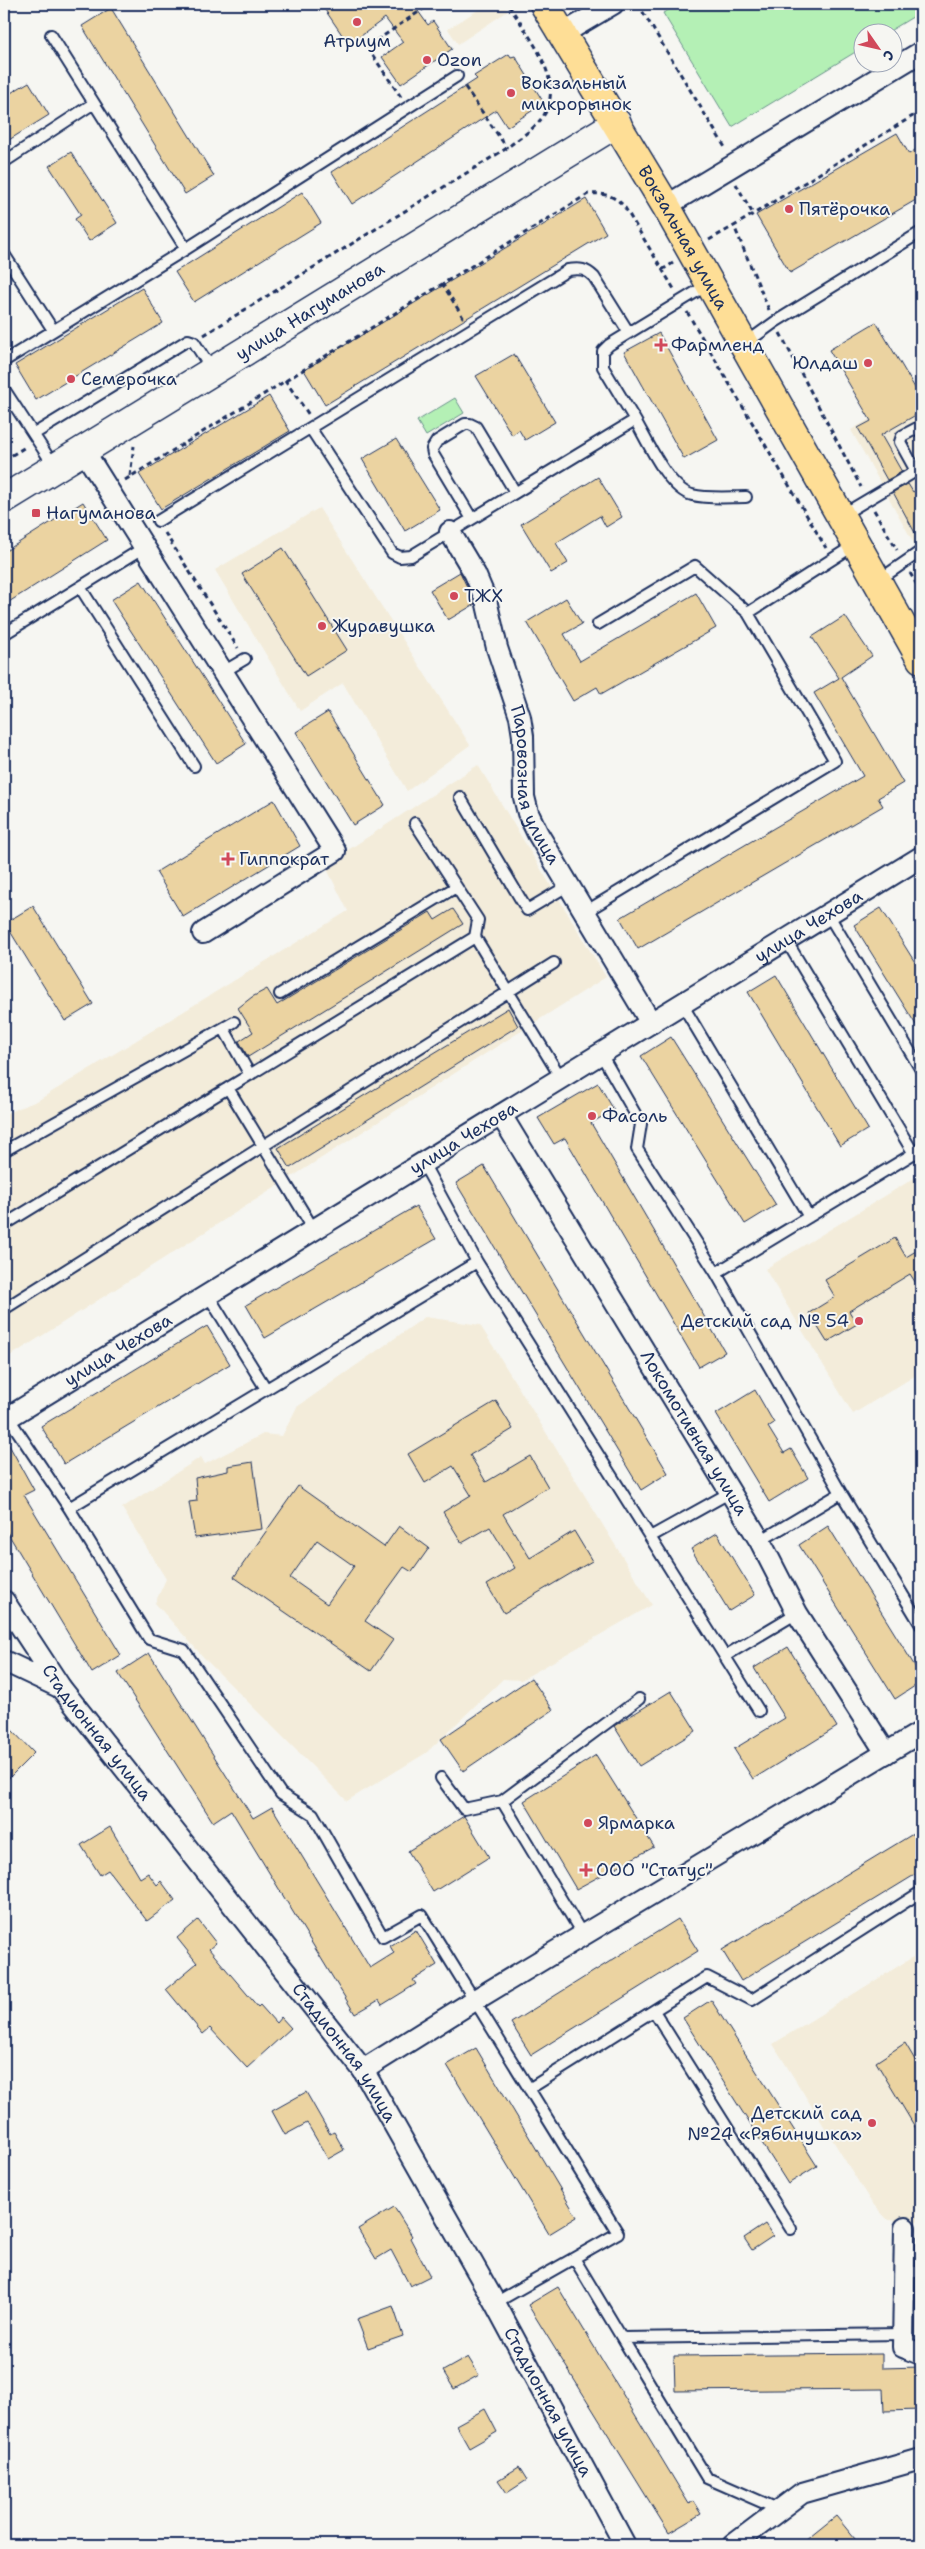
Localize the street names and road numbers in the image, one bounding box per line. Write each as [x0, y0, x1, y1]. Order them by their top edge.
street label: Вокзальная улица [632, 161, 734, 314]
street label: улица Нагуманова [231, 257, 389, 366]
street label: Паровозная улица [505, 702, 566, 869]
street label: улица Чехова [750, 884, 867, 968]
street label: улица Чехова [405, 1096, 522, 1180]
street label: улица Чехова [60, 1308, 177, 1392]
street label: Локомотивная улица [635, 1346, 754, 1520]
street label: Стадионная улица [37, 1659, 157, 1805]
street label: Стадионная улица [286, 1978, 402, 2127]
street label: Стадионная улица [498, 2323, 598, 2481]

